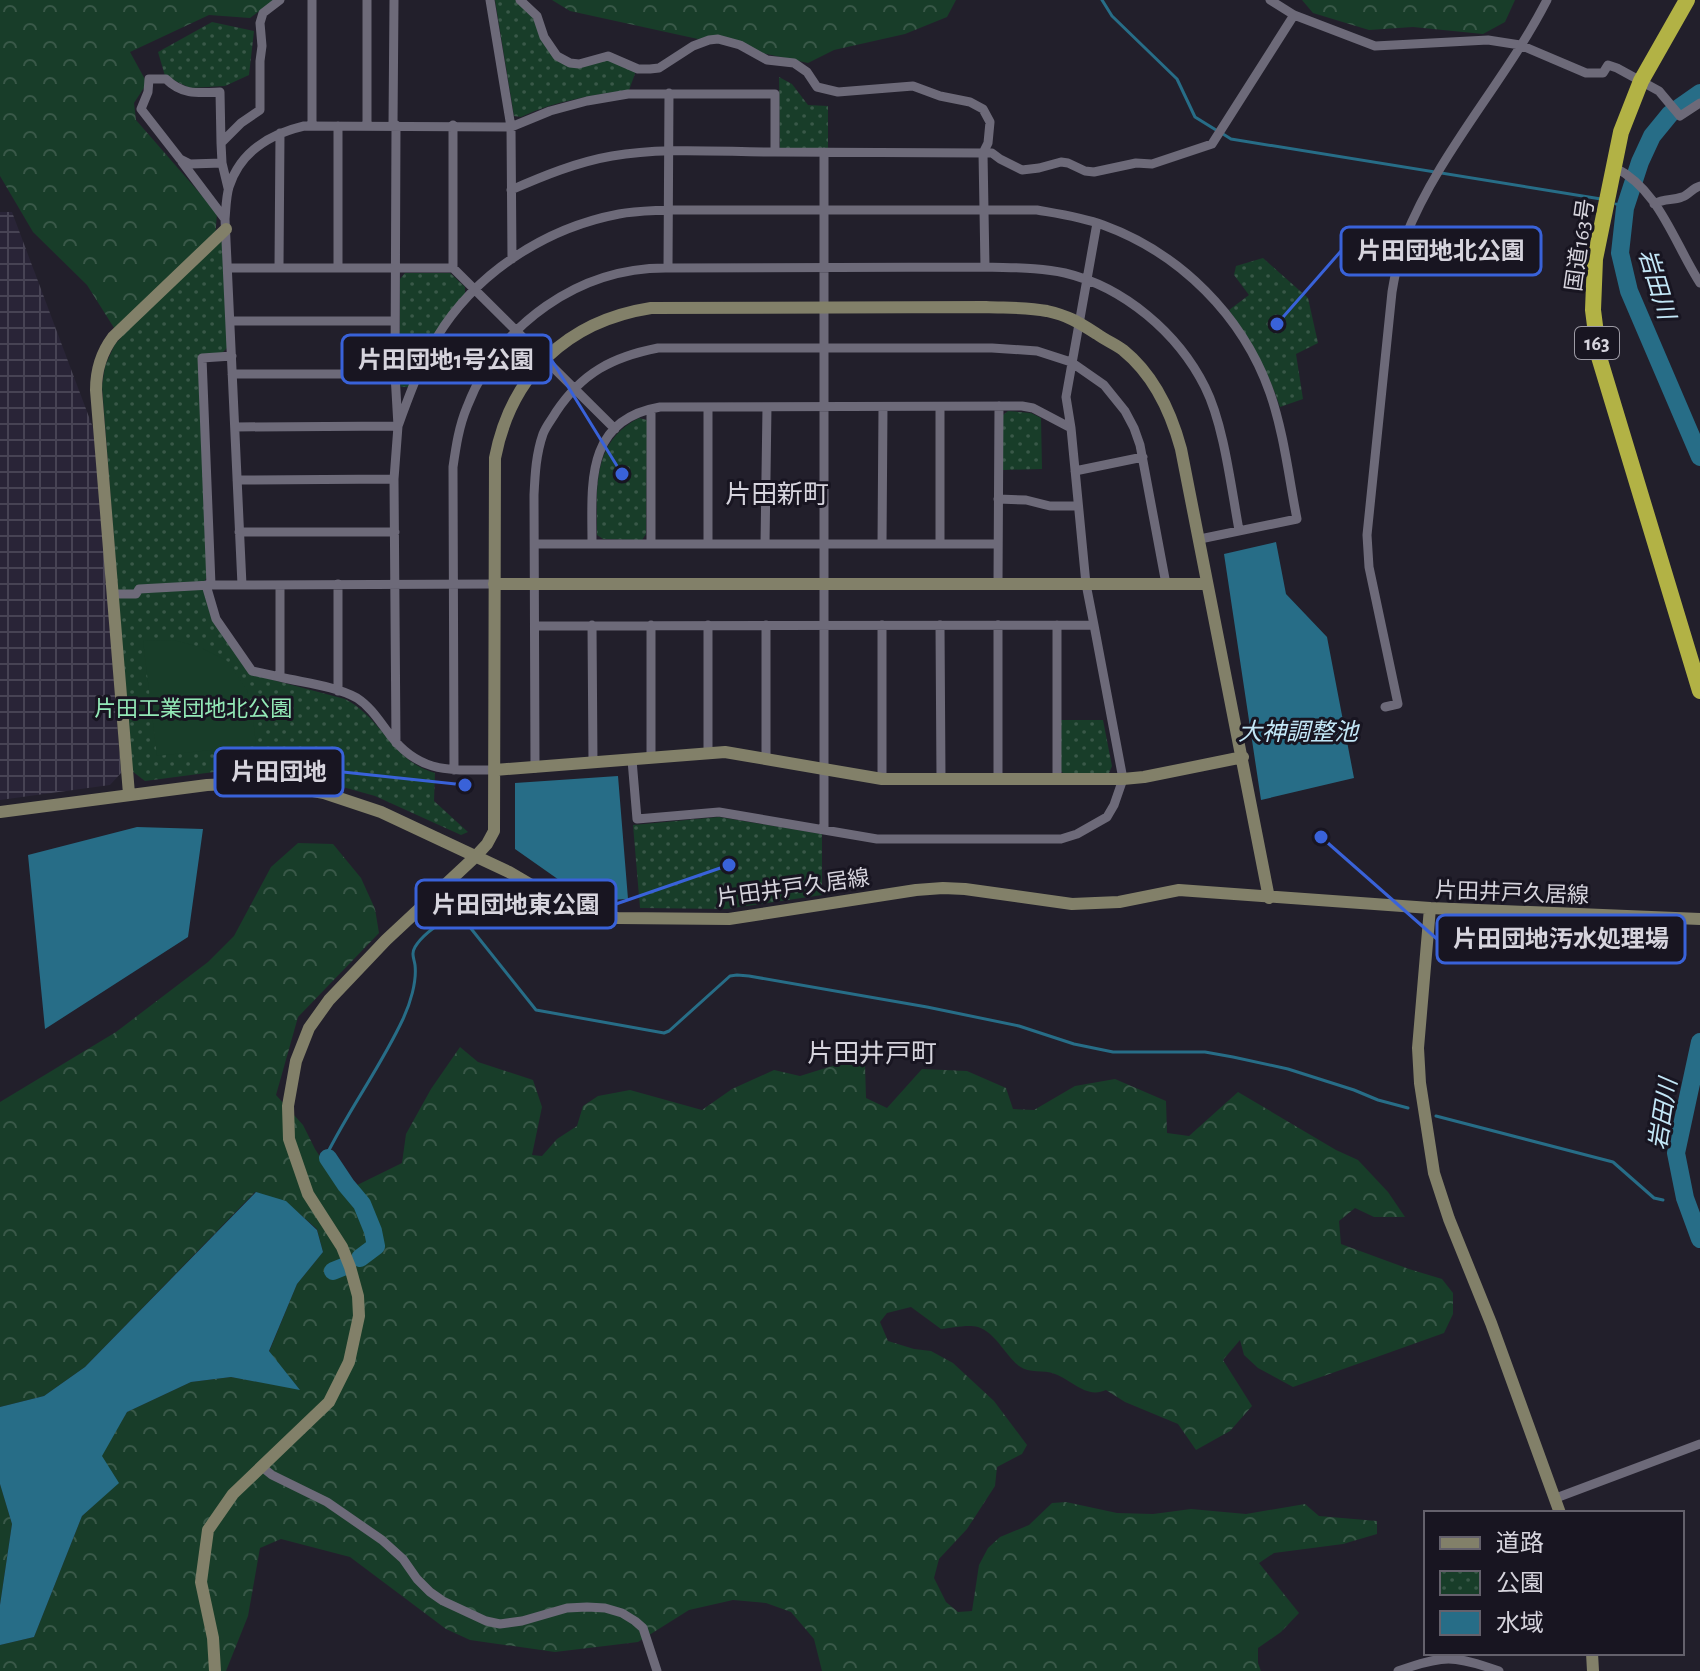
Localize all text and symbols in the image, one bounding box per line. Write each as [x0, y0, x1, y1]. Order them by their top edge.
street label: 国道163号 [1562, 197, 1597, 293]
callout: 片田団地北公園 [1341, 227, 1541, 275]
text: 片田団地北公園 [1357, 238, 1525, 264]
water label: 岩田川 [1634, 246, 1681, 325]
road number: 163 [1575, 327, 1619, 359]
callout: 片田団地1号公園 [342, 335, 551, 383]
text: 片田団地1号公園 [358, 347, 534, 373]
district label: 片田新町 [725, 481, 829, 508]
park label: 片田工業団地北公園 [94, 697, 292, 720]
water label: 大神調整池 [1238, 719, 1360, 745]
callout: 片田団地 [215, 748, 343, 796]
text: 片田団地 [231, 759, 327, 785]
street label: 片田井戸久居線 [715, 865, 871, 910]
street label: 片田井戸久居線 [1435, 878, 1589, 907]
callout: 片田団地東公園 [416, 880, 616, 928]
text: 片田団地東公園 [432, 892, 600, 918]
callout: 片田団地汚水処理場 [1437, 915, 1685, 963]
text: 片田団地汚水処理場 [1453, 926, 1669, 952]
district label: 片田井戸町 [807, 1040, 937, 1067]
water label: 岩田川 [1645, 1073, 1682, 1152]
legend [1424, 1511, 1684, 1655]
text: 道路 [1496, 1530, 1544, 1556]
text: 公園 [1496, 1571, 1544, 1596]
text: 水域 [1496, 1610, 1544, 1636]

